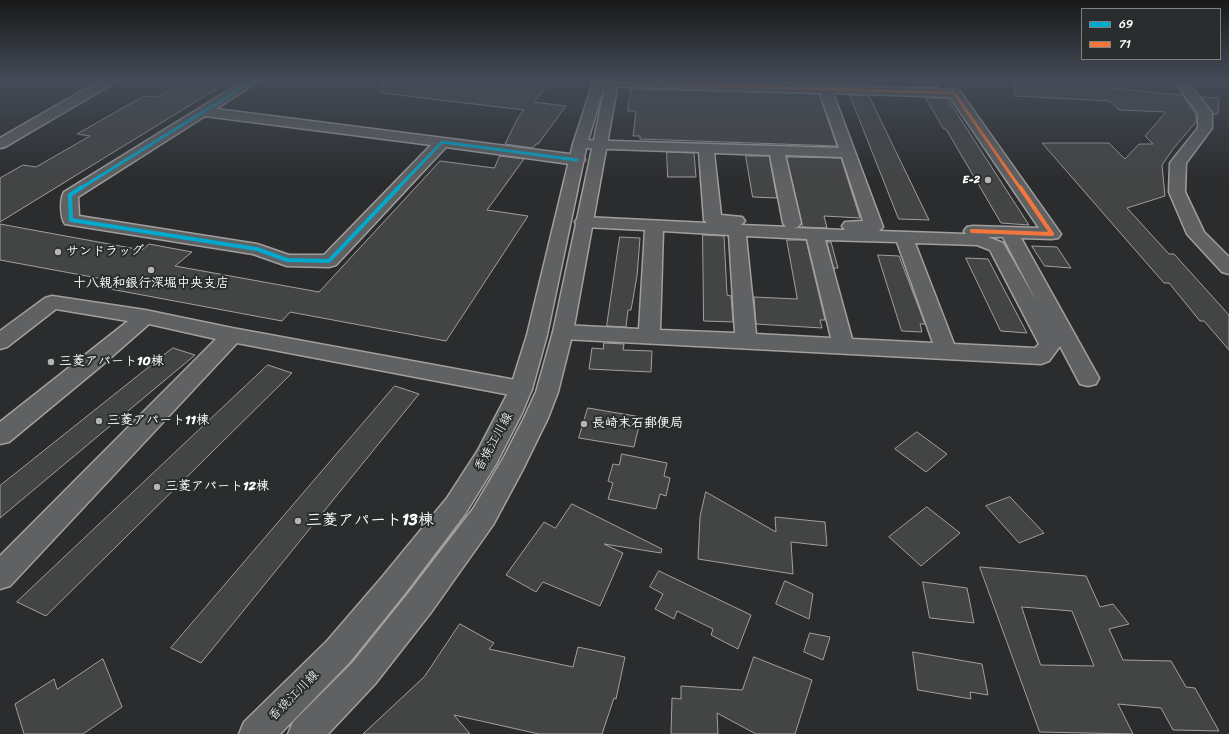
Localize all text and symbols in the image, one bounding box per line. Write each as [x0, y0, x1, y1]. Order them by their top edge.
legend [1081, 8, 1221, 60]
text: 69 [1119, 13, 1133, 35]
text: 71 [1119, 33, 1131, 55]
place label: E-2 [962, 173, 980, 187]
marker: E-2 [983, 175, 993, 185]
place label: サンドラッグ [66, 244, 144, 260]
marker: サンドラッグ [53, 247, 63, 257]
marker: 十八親和銀行深堀中央支店 [146, 265, 156, 275]
place label: 十八親和銀行深堀中央支店 [73, 276, 229, 292]
place label: 三菱アパート10棟 [59, 354, 164, 370]
marker: 三菱アパート10棟 [46, 357, 56, 367]
street label: 香焼江川線 [471, 410, 517, 474]
place label: 三菱アパート11棟 [107, 413, 209, 429]
marker: 三菱アパート11棟 [94, 416, 104, 426]
place label: 長崎末石郵便局 [592, 416, 683, 432]
marker: 長崎末石郵便局 [579, 419, 589, 429]
place label: 三菱アパート12棟 [165, 479, 269, 495]
marker: 三菱アパート12棟 [152, 482, 162, 492]
place label: 三菱アパート13棟 [306, 511, 434, 531]
marker: 三菱アパート13棟 [293, 516, 303, 526]
street label: 香焼江川線 [266, 668, 322, 724]

